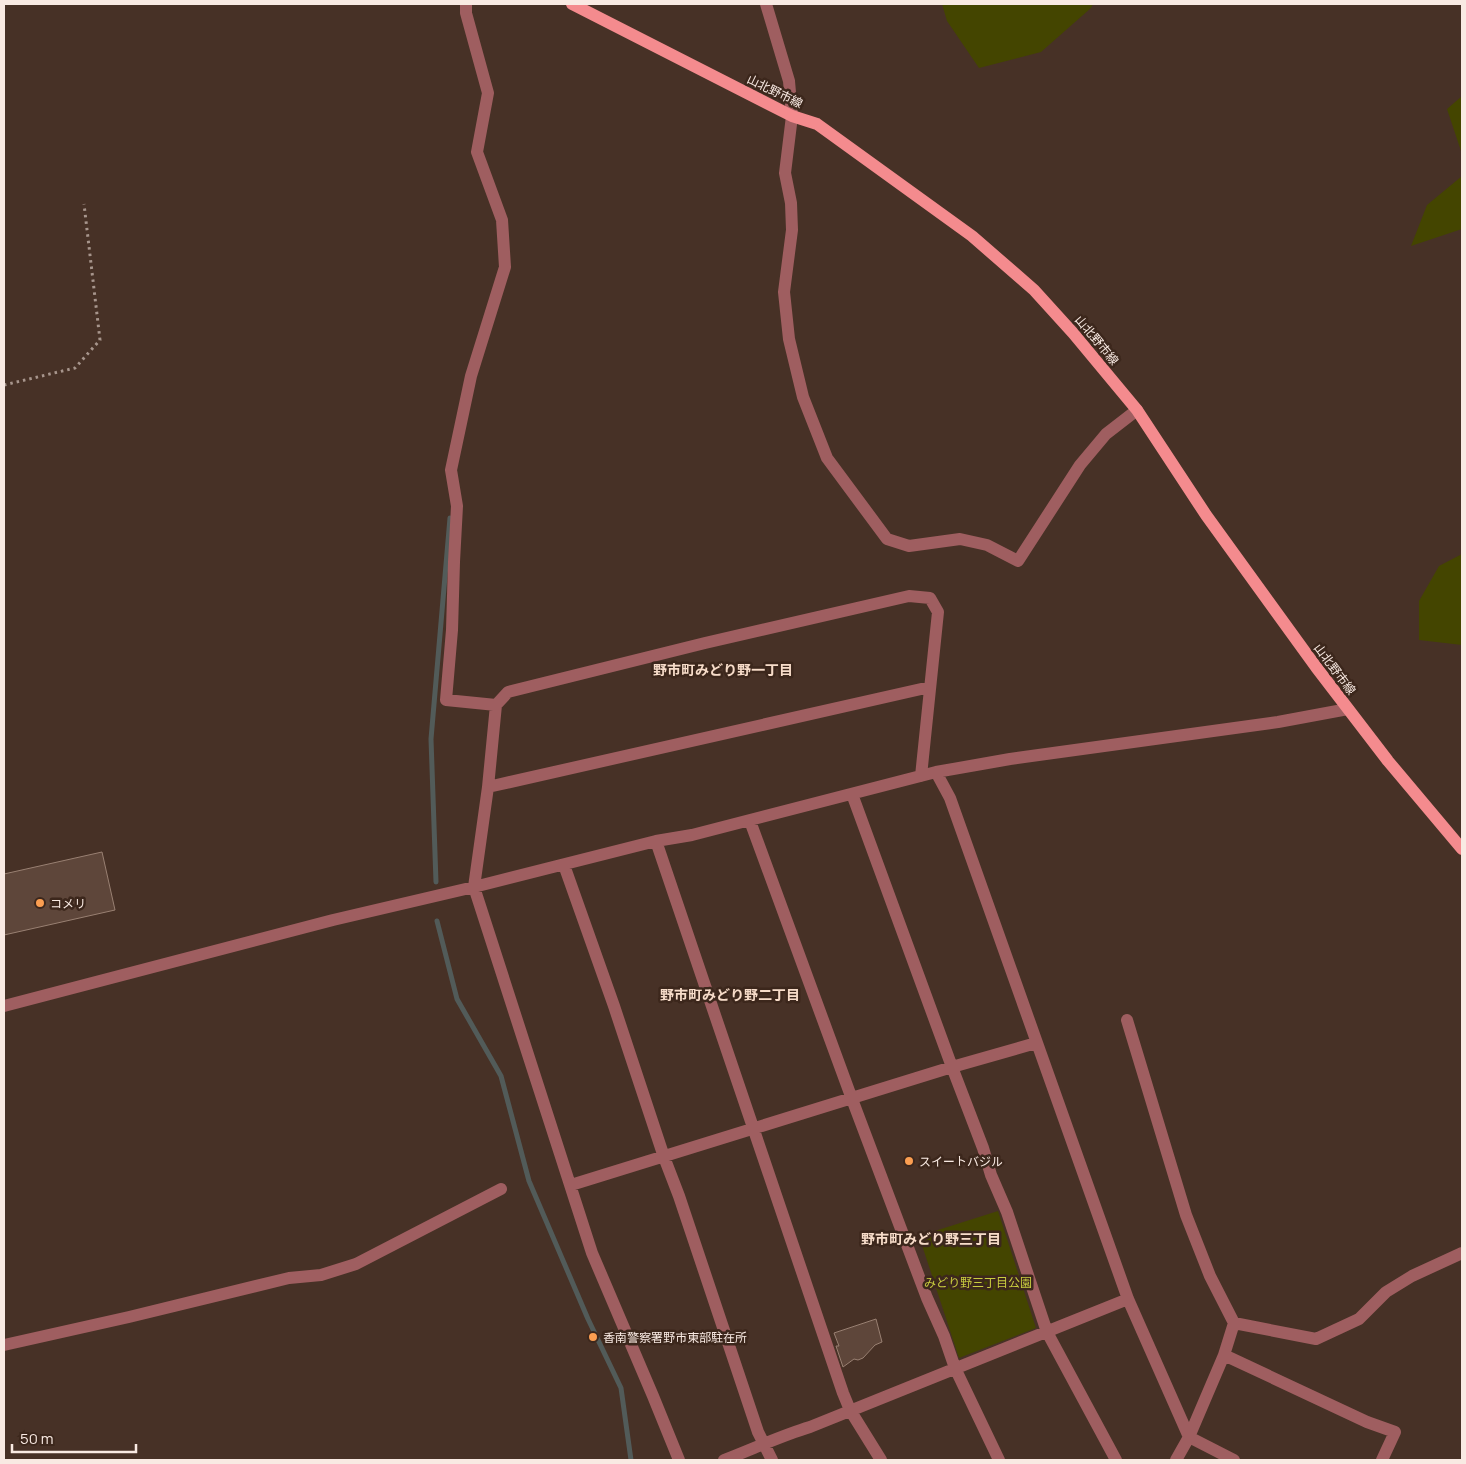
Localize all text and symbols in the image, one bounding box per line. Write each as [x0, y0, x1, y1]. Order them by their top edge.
street label: 山北野市線 [744, 70, 806, 112]
street label: 山北野市線 [1071, 312, 1123, 368]
street label: 山北野市線 [1310, 640, 1360, 698]
district label: 野市町みどり野一丁目 [653, 660, 793, 679]
place label: コメリ [50, 895, 86, 912]
marker: コメリ [34, 897, 46, 909]
district label: 野市町みどり野二丁目 [660, 985, 800, 1004]
place label: スイートバジル [919, 1153, 1003, 1170]
marker: スイートバジル [903, 1155, 915, 1167]
district label: 野市町みどり野三丁目 [861, 1229, 1001, 1248]
park label: みどり野三丁目公園 [924, 1274, 1032, 1291]
place label: 香南警察署野市東部駐在所 [603, 1329, 747, 1346]
marker: 香南警察署野市東部駐在所 [587, 1331, 599, 1343]
scale bar [12, 1422, 136, 1454]
text: 50 m [20, 1428, 54, 1449]

